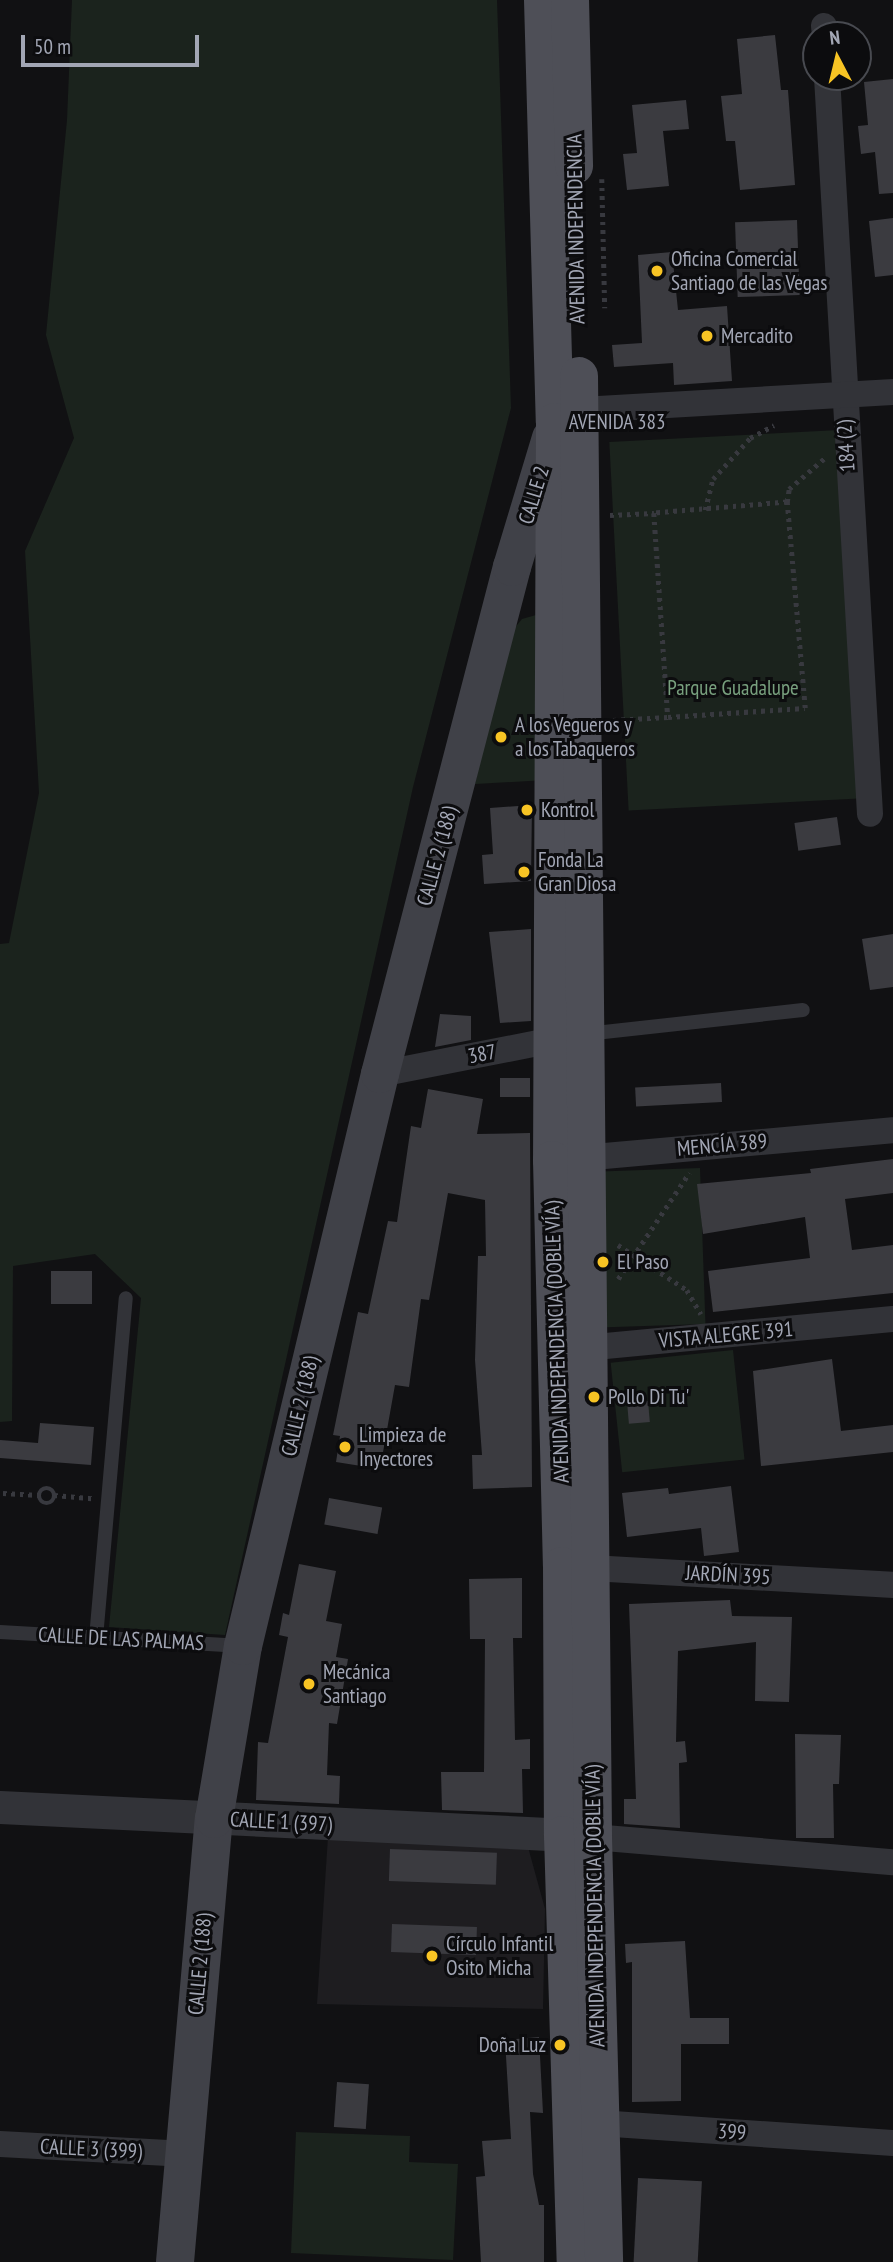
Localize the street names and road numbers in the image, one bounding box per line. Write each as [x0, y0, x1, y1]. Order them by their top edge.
street label: AVENIDA INDEPENDENCIA [562, 133, 590, 325]
street label: AVENIDA 383 [568, 409, 666, 435]
street label: 184 (2) [832, 419, 860, 473]
street label: CALLE 2 [513, 463, 555, 527]
street label: CALLE 2 (188) [412, 803, 462, 909]
street label: 387 [466, 1039, 498, 1069]
street label: MENCÍA 389 [676, 1128, 768, 1162]
street label: AVENIDA INDEPENDENCIA (DOBLE VÍA) [539, 1200, 575, 1484]
street label: VISTA ALEGRE 391 [657, 1317, 795, 1353]
street label: CALLE 2 (188) [276, 1353, 324, 1459]
street label: JARDÍN 395 [685, 1560, 771, 1590]
street label: CALLE DE LAS PALMAS [37, 1622, 205, 1656]
street label: AVENIDA INDEPENDENCIA (DOBLE VÍA) [580, 1764, 610, 2048]
street label: CALLE 1 (397) [229, 1807, 333, 1837]
street label: CALLE 2 (188) [183, 1912, 217, 2016]
street label: 399 [717, 2118, 747, 2146]
street label: CALLE 3 (399) [39, 2134, 143, 2164]

